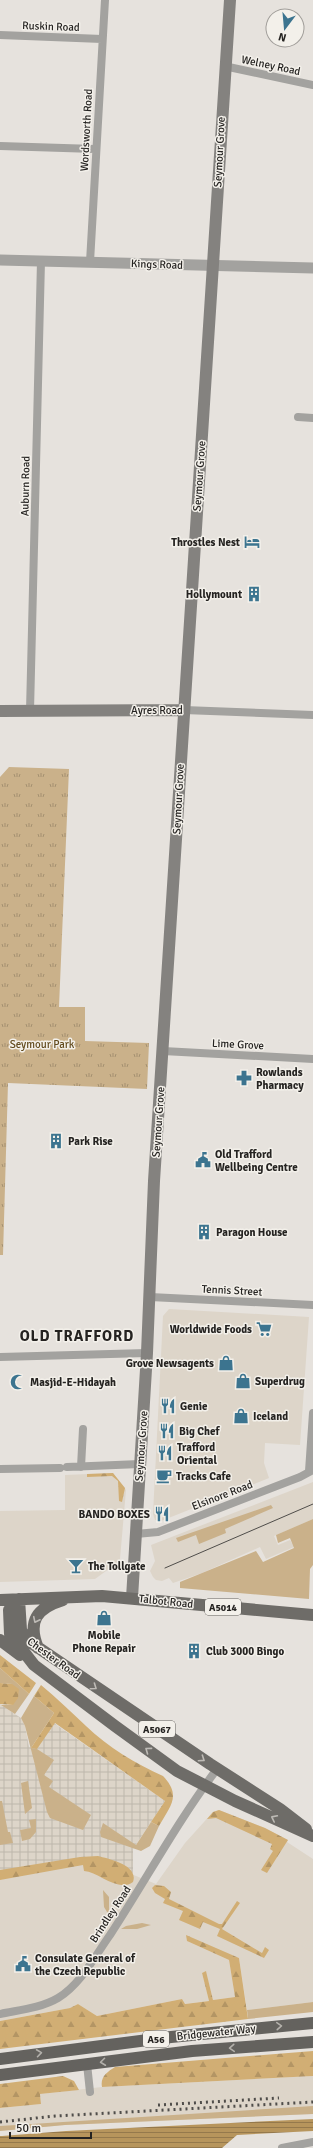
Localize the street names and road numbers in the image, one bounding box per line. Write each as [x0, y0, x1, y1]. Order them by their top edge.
street label: Ruskin Road [22, 19, 80, 34]
street label: Welney Road [240, 53, 302, 78]
street label: Wordsworth Road [78, 88, 95, 172]
street label: Seymour Grove [211, 116, 228, 188]
street label: Kings Road [131, 257, 183, 272]
street label: Seymour Grove [191, 440, 208, 512]
street label: Auburn Road [18, 456, 33, 516]
street label: Ayres Road [131, 704, 183, 717]
street label: Seymour Grove [170, 763, 187, 835]
street label: Lime Grove [212, 1037, 264, 1052]
street label: Seymour Grove [150, 1086, 167, 1158]
street label: Tennis Street [201, 1282, 263, 1299]
street label: Seymour Grove [133, 1410, 150, 1482]
street label: Elsinore Road [190, 1478, 255, 1513]
street label: Talbot Road [138, 1592, 194, 1611]
road number: A5014 [205, 1599, 241, 1615]
street label: Chester Road [25, 1635, 83, 1682]
road number: A5067 [139, 1721, 175, 1737]
street label: Brindley Road [87, 1883, 134, 1945]
street label: Bridgewater Way [176, 2022, 257, 2043]
road number: A56 [143, 2031, 169, 2047]

